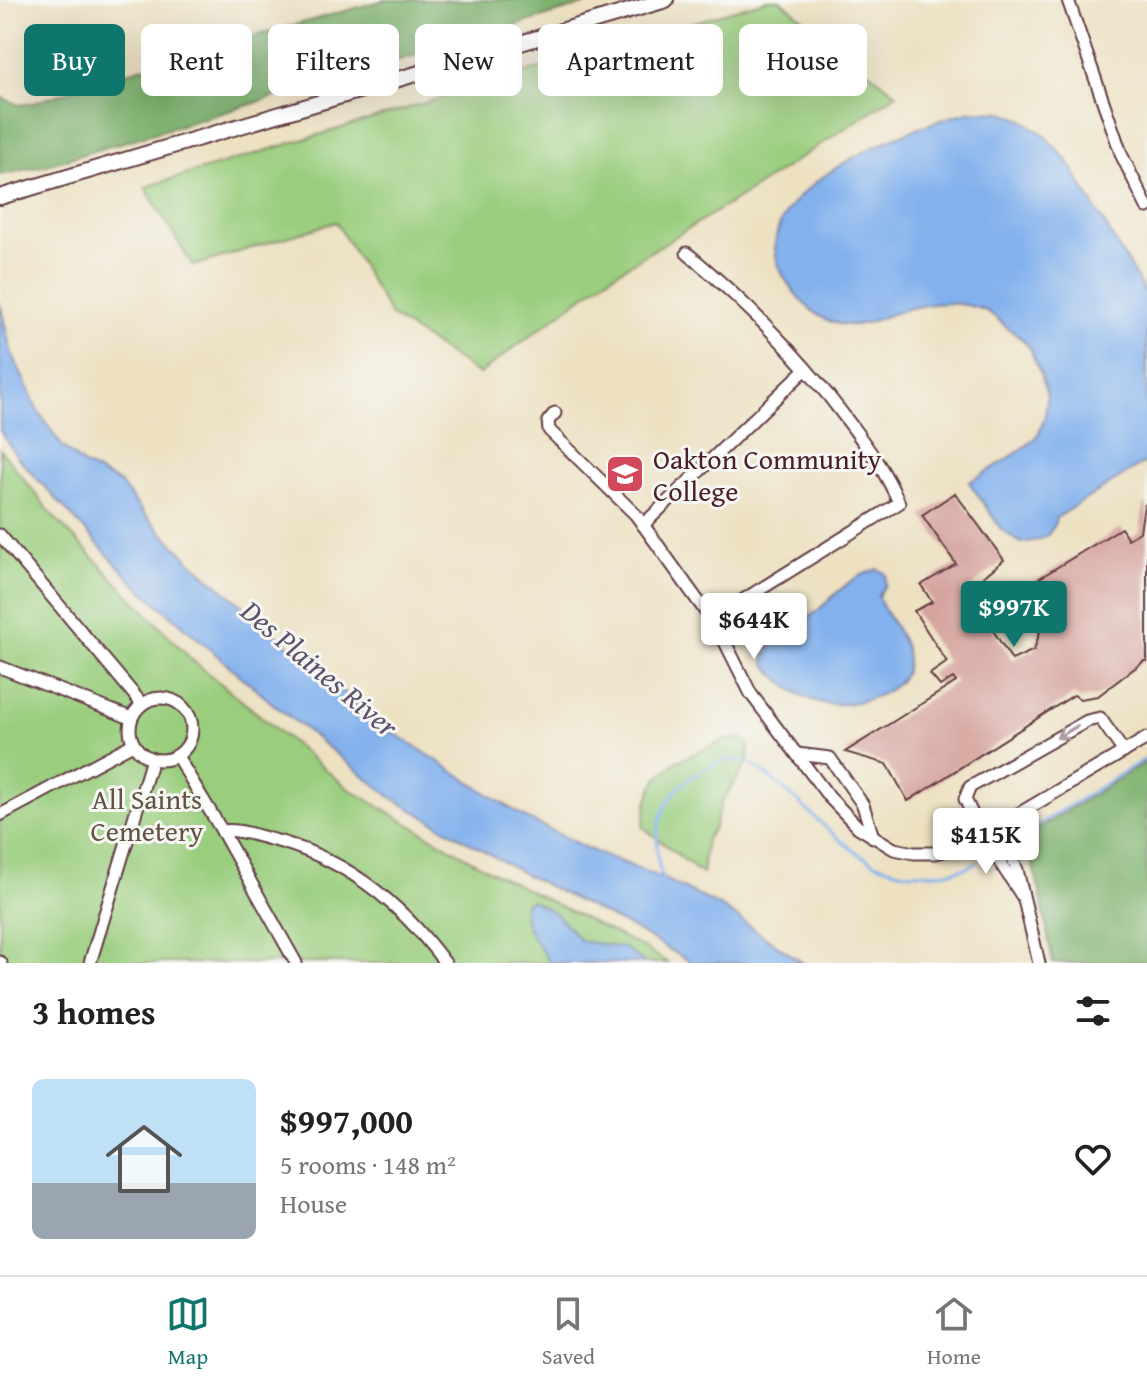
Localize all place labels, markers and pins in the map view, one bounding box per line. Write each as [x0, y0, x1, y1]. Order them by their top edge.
place label: Oakton Community College [653, 438, 881, 511]
school or university icon: Oakton Community College [604, 453, 646, 495]
pin: $997K [958, 581, 1070, 649]
pin: $644K [698, 593, 810, 661]
pin: $415K [930, 808, 1042, 876]

